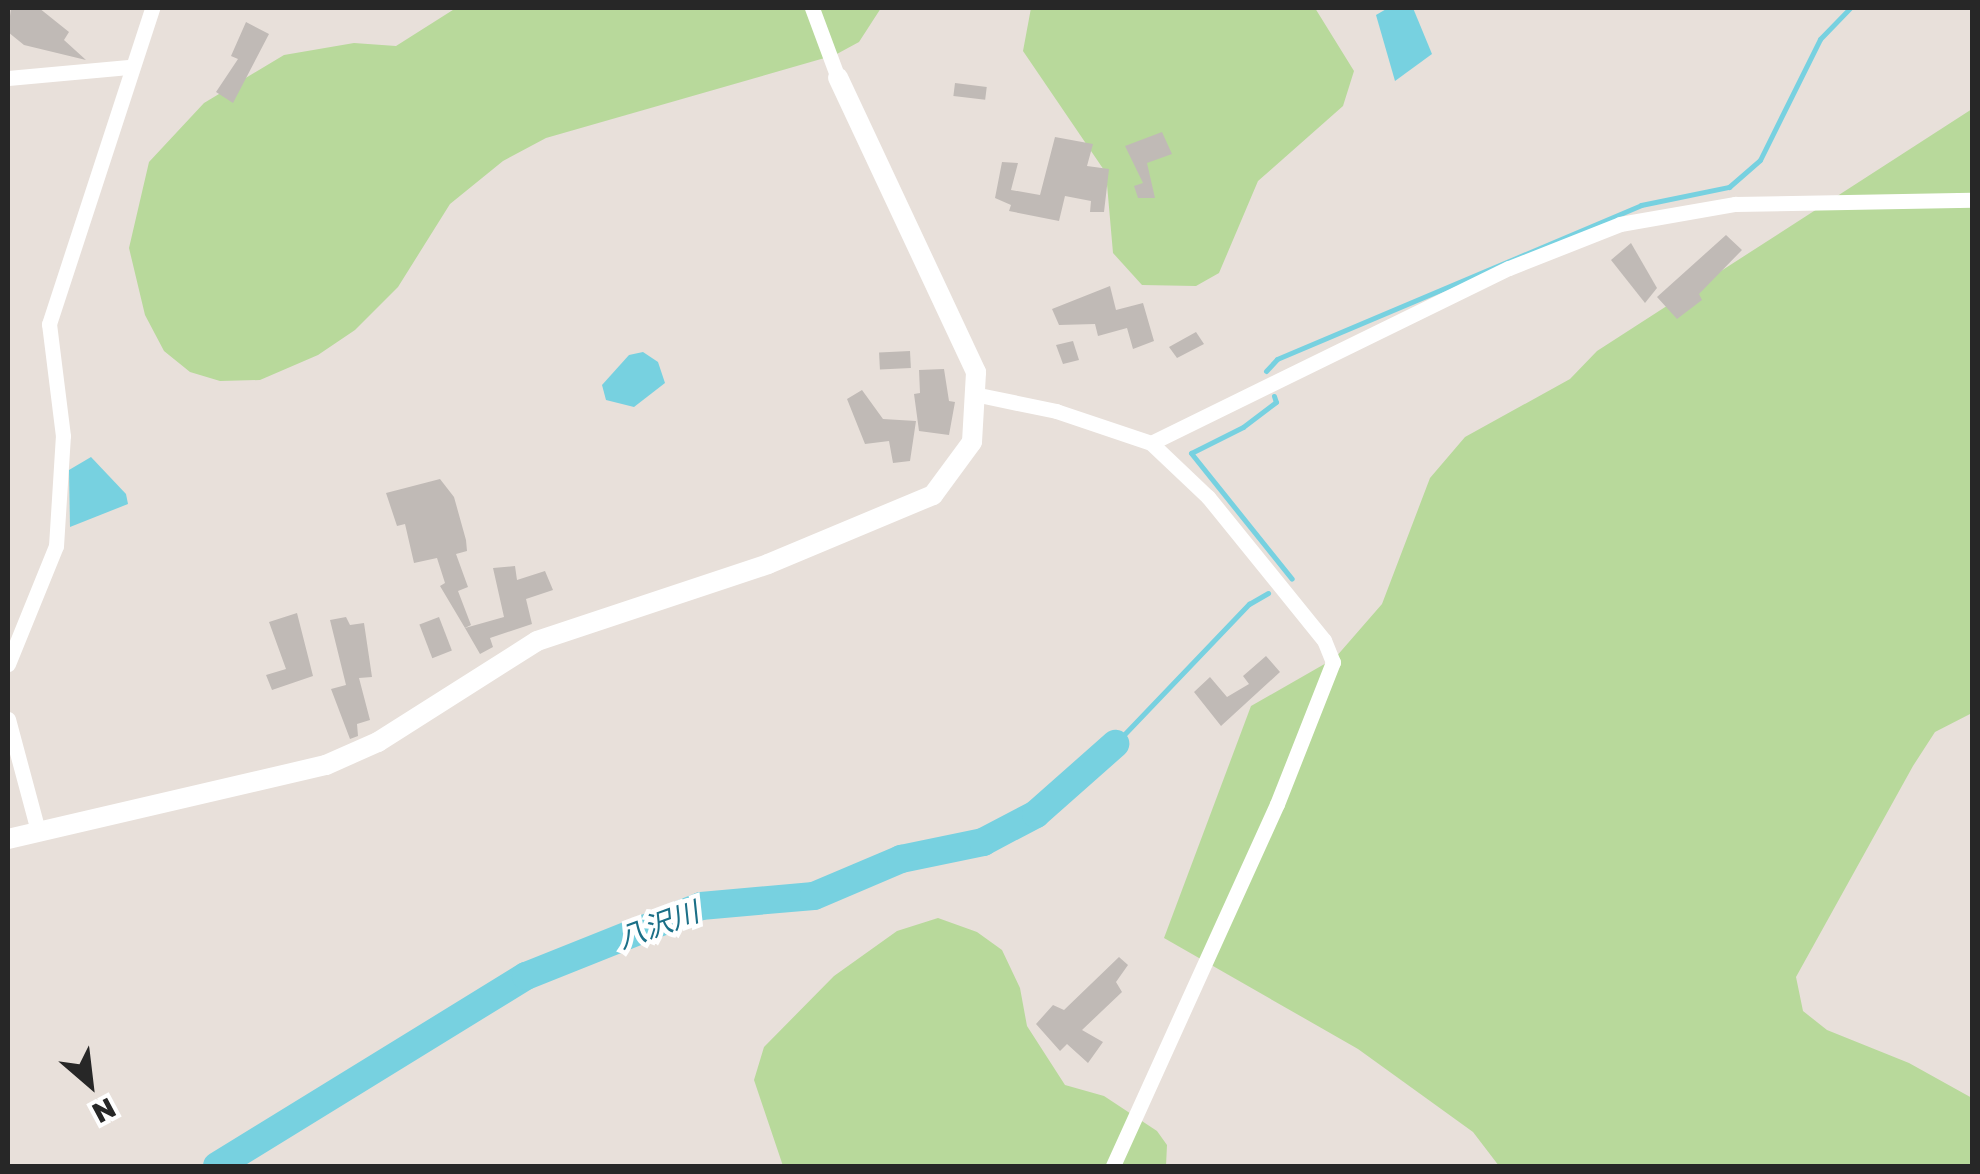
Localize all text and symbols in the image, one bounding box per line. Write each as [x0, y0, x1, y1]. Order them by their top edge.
water label: 八沢川 [613, 895, 703, 955]
north arrow [40, 1034, 140, 1134]
text: N [87, 1091, 121, 1130]

